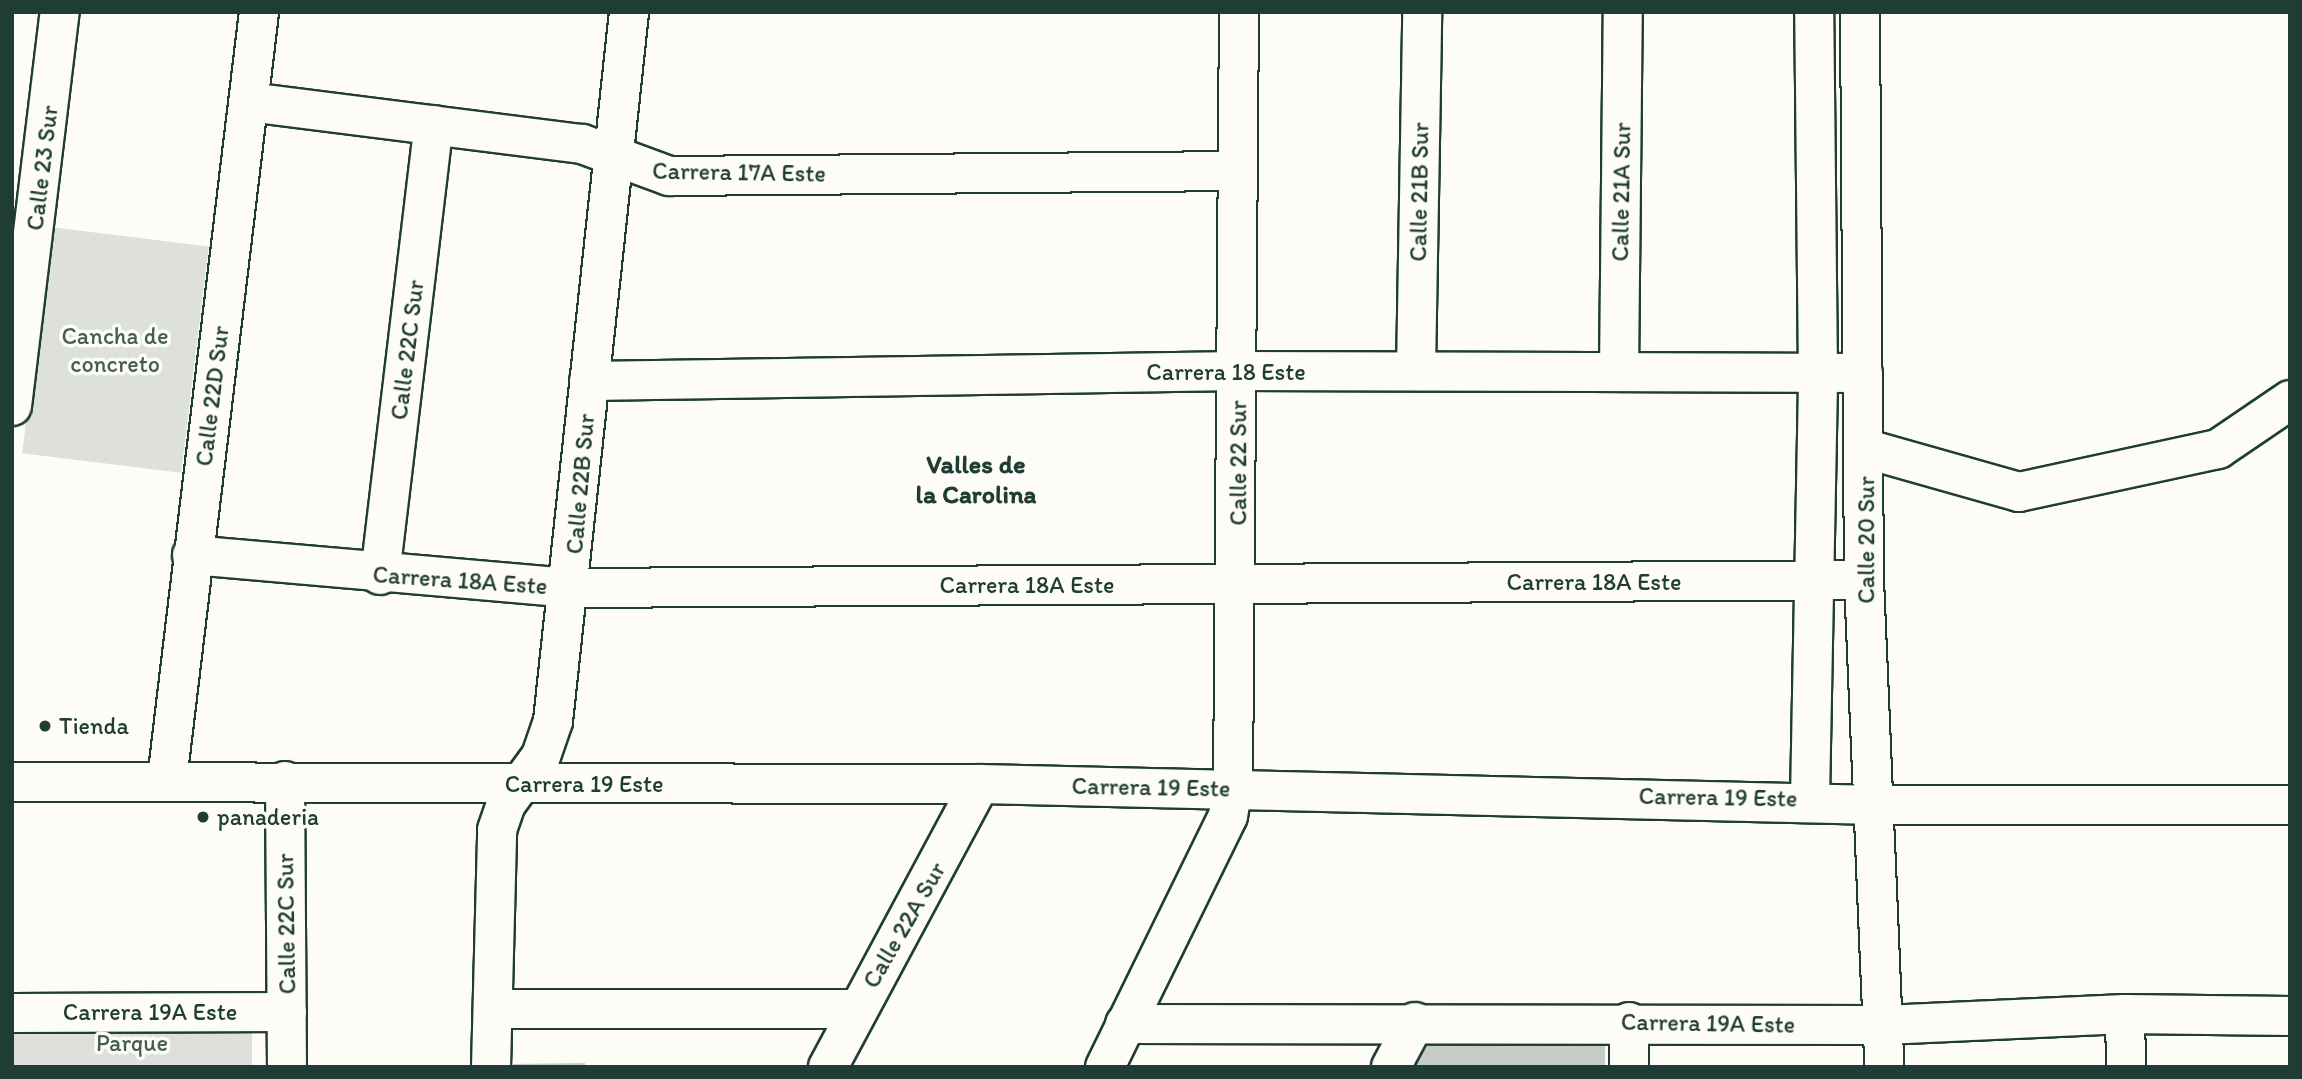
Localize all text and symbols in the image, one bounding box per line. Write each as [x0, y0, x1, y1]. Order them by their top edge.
street label: Calle 23 Sur [20, 104, 64, 232]
street label: Calle 21B Sur [1403, 122, 1435, 262]
street label: Calle 21A Sur [1605, 122, 1637, 262]
street label: Carrera 17A Este [652, 156, 826, 188]
street label: Calle 22C Sur [384, 278, 430, 422]
park label: Cancha de concreto [62, 322, 168, 378]
street label: Calle 22D Sur [189, 324, 235, 468]
street label: Carrera 18 Este [1146, 358, 1306, 386]
street label: Calle 22 Sur [1224, 400, 1252, 526]
street label: Calle 22B Sur [560, 413, 600, 555]
district label: Valles de la Carolina [915, 449, 1037, 510]
street label: Calle 20 Sur [1852, 476, 1880, 604]
street label: Carrera 18A Este [372, 560, 548, 600]
street label: Carrera 18A Este [1507, 568, 1681, 596]
street label: Carrera 18A Este [940, 571, 1114, 599]
place label: Tienda [59, 712, 129, 740]
marker: Tienda [37, 718, 53, 734]
street label: Carrera 19 Este [505, 770, 663, 798]
street label: Carrera 19 Este [1071, 771, 1231, 803]
street label: Carrera 19 Este [1638, 781, 1798, 813]
place label: panaderia [217, 803, 319, 831]
marker: panaderia [195, 809, 211, 825]
street label: Calle 22C Sur [270, 853, 302, 995]
street label: Calle 22A Sur [856, 857, 952, 993]
street label: Carrera 19A Este [63, 998, 237, 1026]
street label: Carrera 19A Este [1621, 1007, 1795, 1039]
park label: Parque [96, 1029, 168, 1057]

